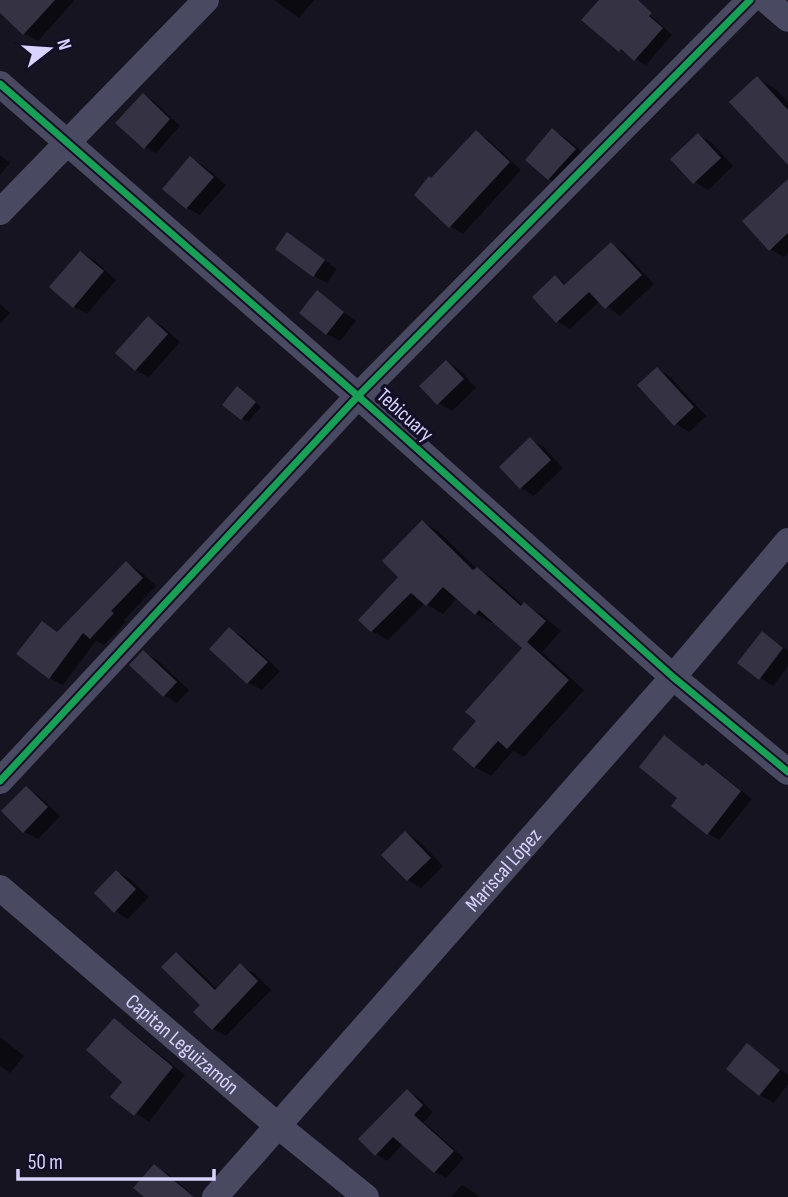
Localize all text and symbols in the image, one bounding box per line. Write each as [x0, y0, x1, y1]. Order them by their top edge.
north arrow [14, 14, 84, 84]
text: N [51, 36, 76, 53]
street label: Tebicuary [371, 383, 439, 447]
street label: Mariscal López [460, 823, 547, 917]
street label: Capitan Leguizamón [121, 989, 244, 1099]
scale bar [18, 1138, 214, 1182]
text: 50 m [28, 1150, 63, 1175]

